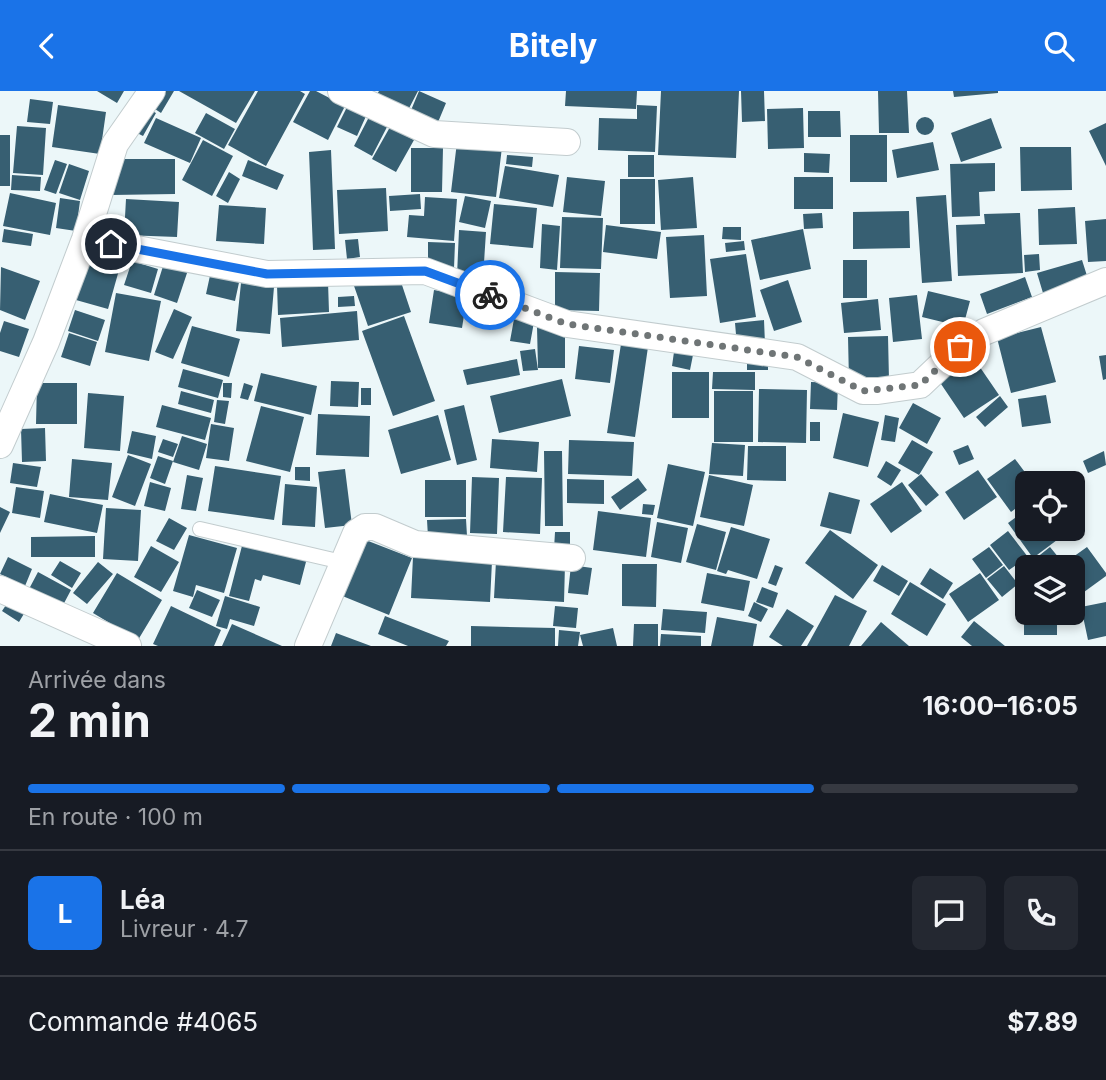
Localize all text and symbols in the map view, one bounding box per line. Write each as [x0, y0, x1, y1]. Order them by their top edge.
text: Bitely [509, 26, 597, 65]
icon: back [28, 27, 66, 65]
icon: search [1040, 27, 1078, 65]
pin [81, 214, 141, 274]
icon: home [92, 225, 130, 263]
courier [455, 260, 525, 330]
icon: bike [471, 276, 509, 314]
pin [930, 317, 990, 377]
icon: bag [941, 328, 979, 366]
map controls [1015, 471, 1085, 625]
button: locate [1015, 471, 1085, 541]
button: layers [1015, 555, 1085, 625]
text: Arrivée dans [28, 666, 166, 694]
text: 16:00–16:05 [922, 690, 1078, 721]
text: 2 min [28, 692, 151, 748]
text: En route · 100 m [28, 803, 203, 831]
button: chat [912, 876, 986, 950]
button: phone [1004, 876, 1078, 950]
text: Léa [120, 884, 166, 915]
text: L [58, 898, 72, 929]
text: Livreur · 4.7 [120, 915, 248, 943]
text: Commande #4065 [28, 1006, 258, 1037]
text: $7.89 [1007, 1006, 1078, 1037]

